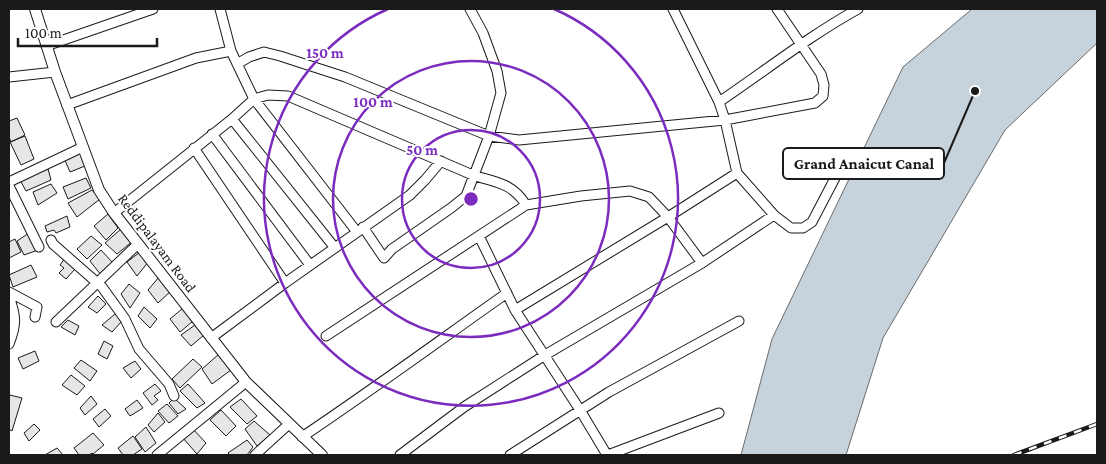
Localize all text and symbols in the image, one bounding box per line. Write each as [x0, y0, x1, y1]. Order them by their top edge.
scale bar [18, 15, 156, 47]
text: 100 m [25, 25, 62, 41]
text: 150 m [306, 45, 344, 61]
text: 100 m [353, 94, 393, 110]
text: 50 m [406, 142, 438, 158]
callout: Grand Anaicut Canal [783, 148, 944, 179]
text: Grand Anaicut Canal [794, 155, 935, 172]
centre of rings [462, 190, 480, 208]
street label: Reddipalayam Road [114, 191, 199, 296]

